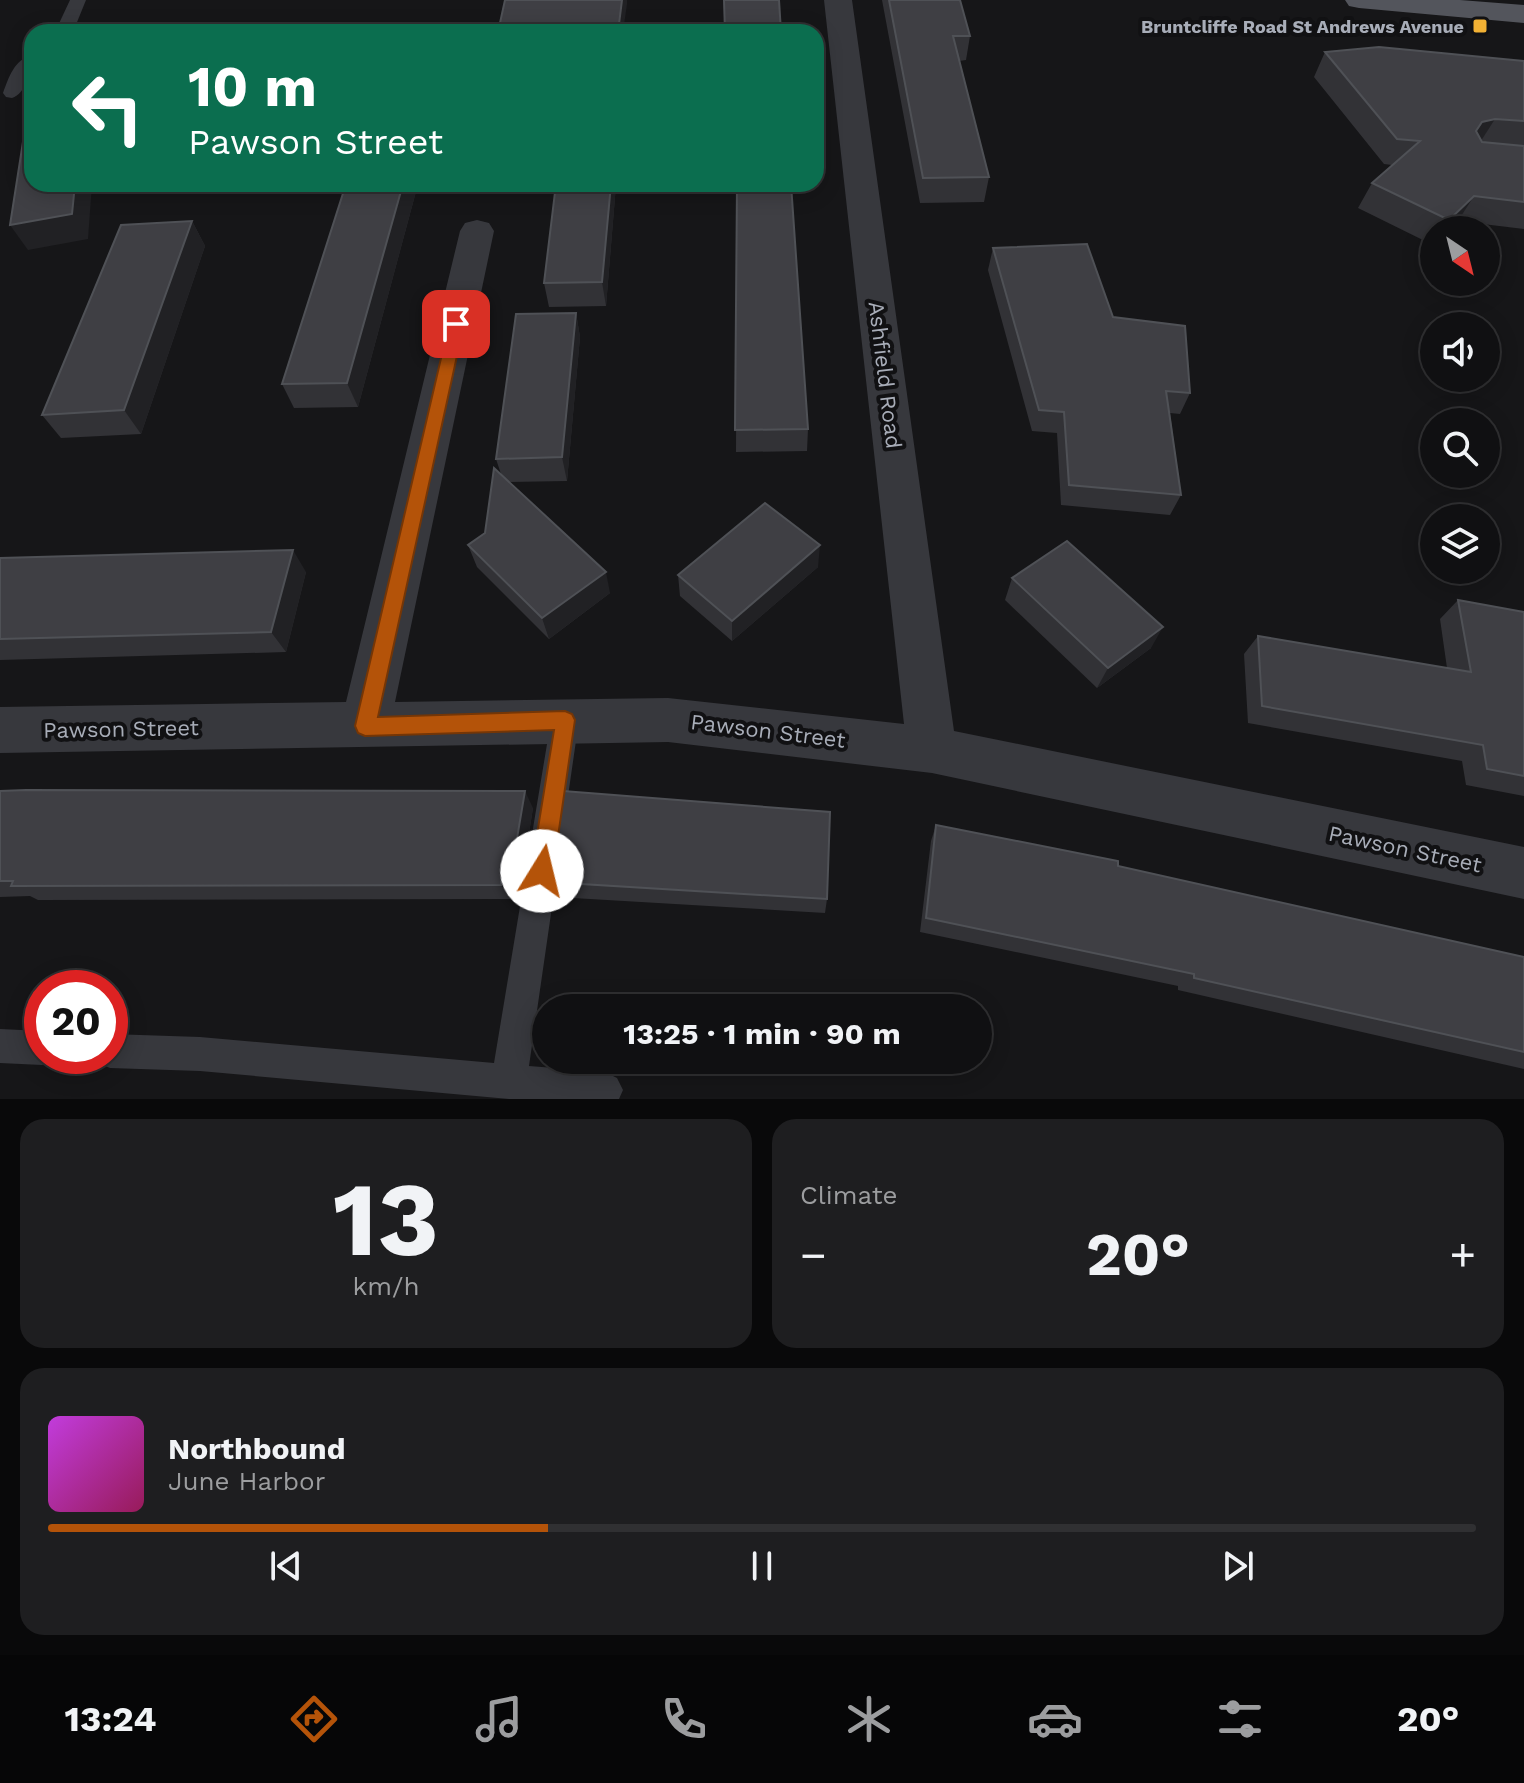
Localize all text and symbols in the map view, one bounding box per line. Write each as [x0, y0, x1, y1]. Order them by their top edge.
place label: Bruntcliffe Road St Andrews Avenue [1141, 16, 1464, 37]
marker: Bruntcliffe Road St Andrews Avenue [1471, 17, 1489, 35]
text: 10 m [188, 54, 317, 120]
icon: left [56, 56, 160, 160]
text: Pawson Street [188, 121, 443, 163]
north arrow [1420, 216, 1500, 296]
map controls [1420, 216, 1500, 584]
pin [422, 290, 490, 358]
street label: Ashfield Road [864, 300, 906, 450]
icon: arrive [434, 302, 478, 346]
button: sound [1420, 312, 1500, 392]
button: search [1420, 408, 1500, 488]
button: layers [1420, 504, 1500, 584]
street label: Pawson Street [689, 709, 847, 753]
street label: Pawson Street [43, 715, 199, 743]
street label: Pawson Street [1326, 821, 1484, 877]
position arrow [500, 829, 584, 913]
speed limit sign: 20 [24, 970, 128, 1074]
text: 13:25 · 1 min · 90 m [623, 1016, 901, 1051]
text: 13 [333, 1158, 439, 1280]
text: Climate [800, 1180, 898, 1210]
text: 20° [1086, 1219, 1190, 1290]
text: − [800, 1229, 827, 1281]
text: + [1449, 1229, 1476, 1281]
text: km/h [353, 1271, 419, 1301]
text: Northbound [168, 1431, 345, 1466]
text: June Harbor [168, 1466, 325, 1496]
icon: previous [264, 1544, 308, 1588]
icon: pause [740, 1544, 784, 1588]
icon: next [1216, 1544, 1260, 1588]
icon: directions [286, 1691, 342, 1747]
icon: music [471, 1691, 527, 1747]
icon: phone [656, 1691, 712, 1747]
icon: climate [841, 1691, 897, 1747]
icon: car [1027, 1691, 1083, 1747]
icon: filters [1212, 1691, 1268, 1747]
text: 13:24 [65, 1698, 157, 1740]
text: 20° [1397, 1698, 1459, 1740]

